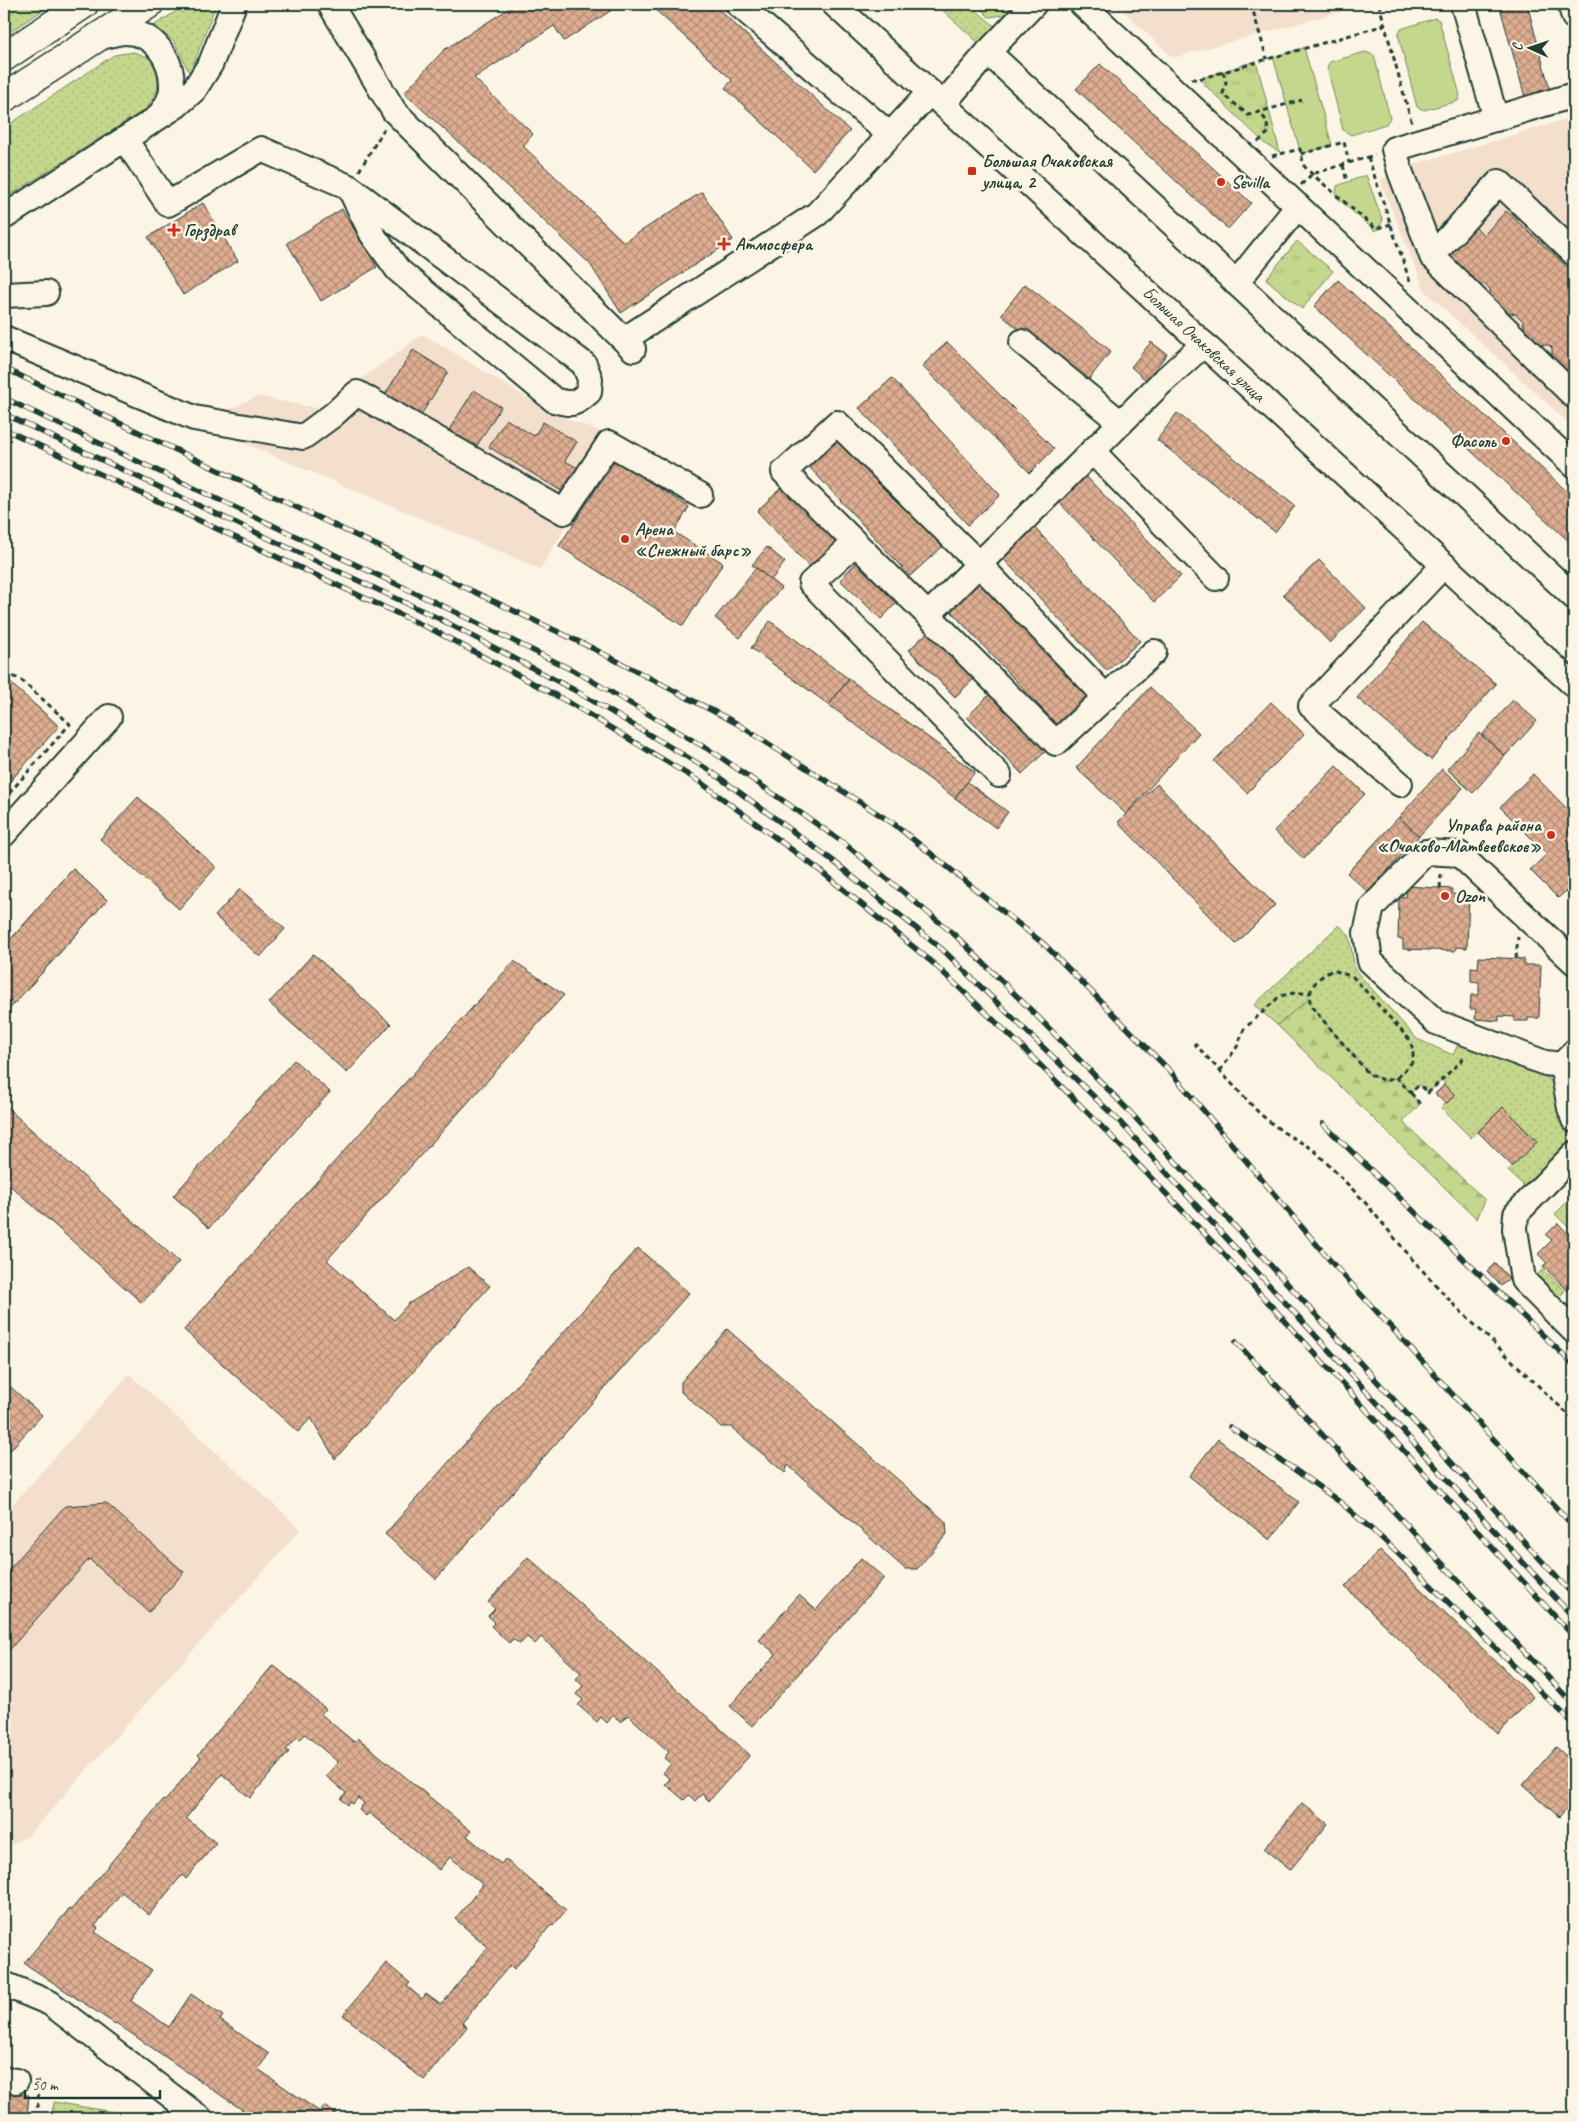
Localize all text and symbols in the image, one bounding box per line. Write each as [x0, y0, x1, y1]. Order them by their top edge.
north arrow [1506, 22, 1556, 72]
text: С [1509, 41, 1526, 51]
place label: Большая Очаковская улица, 2 [980, 150, 1113, 193]
marker: Большая Очаковская улица, 2 [966, 165, 978, 177]
place label: Sevilla [1231, 171, 1270, 193]
marker: Sevilla [1215, 176, 1227, 188]
place label: Горздрав [184, 219, 238, 242]
marker: Горздрав [168, 224, 180, 236]
place label: Атмосфера [735, 233, 814, 255]
marker: Атмосфера [717, 237, 731, 251]
street label: Большая Очаковская улица [1138, 281, 1271, 407]
place label: Фасоль [1450, 430, 1498, 452]
marker: Фасоль [1500, 435, 1512, 447]
place label: Арена «Снежный барс» [635, 518, 751, 561]
marker: Арена «Снежный барс» [619, 533, 631, 545]
place label: Управа района «Очаково-Матвеевское» [1377, 814, 1542, 857]
marker: Управа района «Очаково-Матвеевское» [1545, 829, 1557, 841]
place label: Ozon [1455, 885, 1486, 907]
marker: Ozon [1439, 890, 1451, 902]
scale bar [25, 2067, 160, 2099]
text: 50 m [32, 2076, 59, 2095]

